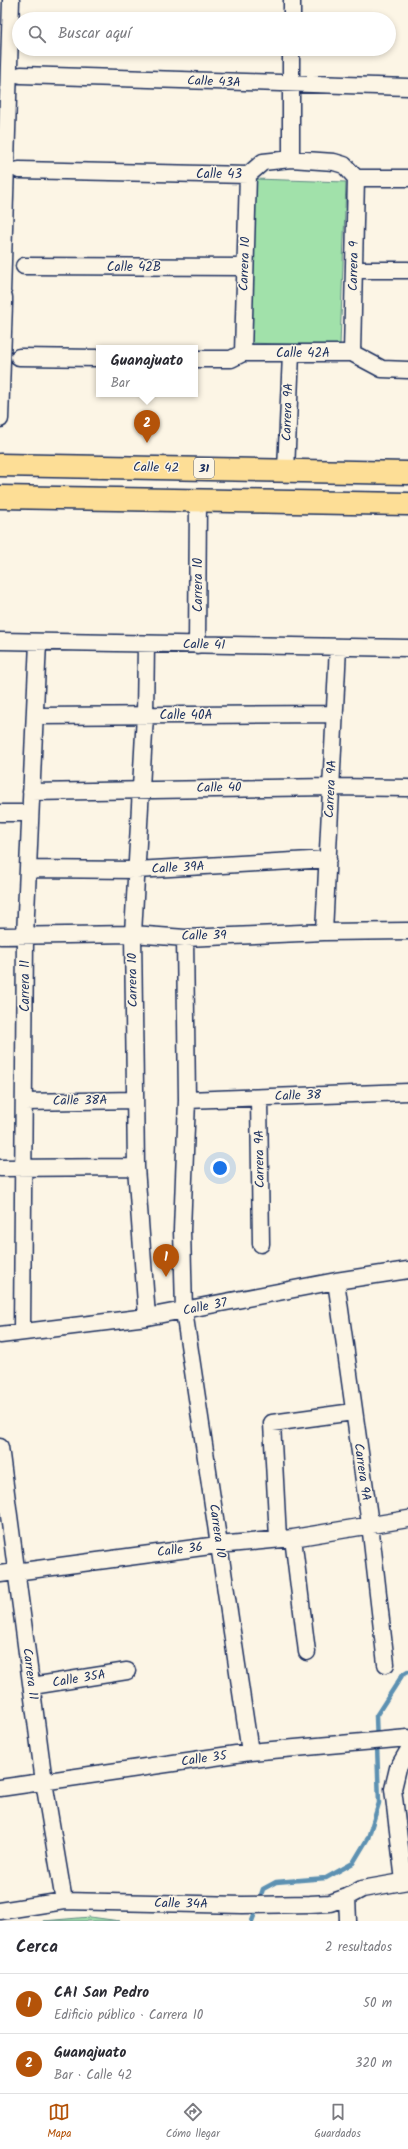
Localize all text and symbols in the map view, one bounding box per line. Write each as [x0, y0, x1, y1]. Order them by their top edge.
search box [12, 12, 396, 56]
text: Buscar aquí [58, 22, 131, 46]
icon: search [26, 23, 48, 45]
street label: Calle 43A [187, 71, 241, 93]
street label: Calle 43 [196, 164, 242, 185]
street label: Carrera 10 [234, 236, 256, 292]
street label: Carrera 9 [343, 240, 365, 291]
street label: Calle 42B [107, 257, 161, 278]
street label: Calle 42A [276, 343, 330, 364]
popup [96, 345, 198, 397]
text: Guanajuato [111, 349, 183, 373]
text: Bar [111, 373, 130, 394]
street label: Carrera 9A [276, 382, 300, 441]
pin: 2 [134, 410, 160, 443]
street label: Calle 42 [133, 457, 179, 479]
road number: 31 [194, 458, 214, 478]
street label: Carrera 10 [188, 557, 209, 612]
street label: Calle 41 [183, 634, 225, 656]
street label: Calle 40A [160, 705, 213, 726]
street label: Carrera 9A [319, 759, 343, 819]
street label: Calle 40 [196, 777, 242, 799]
street label: Calle 39A [151, 856, 205, 880]
street label: Calle 39 [181, 925, 227, 947]
street label: Carrera 10 [122, 952, 144, 1007]
street label: Carrera 11 [15, 960, 36, 1012]
street label: Calle 38 [274, 1085, 322, 1107]
street label: Calle 38A [53, 1090, 108, 1112]
street label: Carrera 9A [249, 1130, 271, 1188]
your location [210, 1158, 230, 1178]
pin: 1 [153, 1244, 179, 1277]
street label: Calle 37 [181, 1292, 230, 1322]
street label: Carrera 9A [348, 1442, 376, 1502]
street label: Carrera 10 [203, 1503, 231, 1560]
street label: Calle 36 [156, 1537, 204, 1563]
street label: Carrera 11 [16, 1647, 44, 1701]
street label: Calle 35A [51, 1664, 107, 1694]
street label: Calle 35 [180, 1745, 229, 1773]
street label: Calle 34A [154, 1893, 208, 1915]
text: Cerca [16, 1934, 58, 1961]
text: 2 resultados [325, 1937, 392, 1958]
text: CAI San Pedro [54, 1981, 149, 2005]
text: 1 [27, 1993, 31, 2014]
text: 50 m [363, 1993, 392, 2014]
text: Edificio público · Carrera 10 [54, 2005, 203, 2026]
text: Guanajuato [54, 2041, 126, 2065]
text: 2 [25, 2053, 33, 2074]
text: 320 m [355, 2053, 392, 2074]
text: Bar · Calle 42 [54, 2065, 132, 2086]
tab: Mapa [47, 2101, 71, 2143]
tab: Cómo llegar [166, 2101, 220, 2143]
tab: Guardados [314, 2101, 361, 2143]

